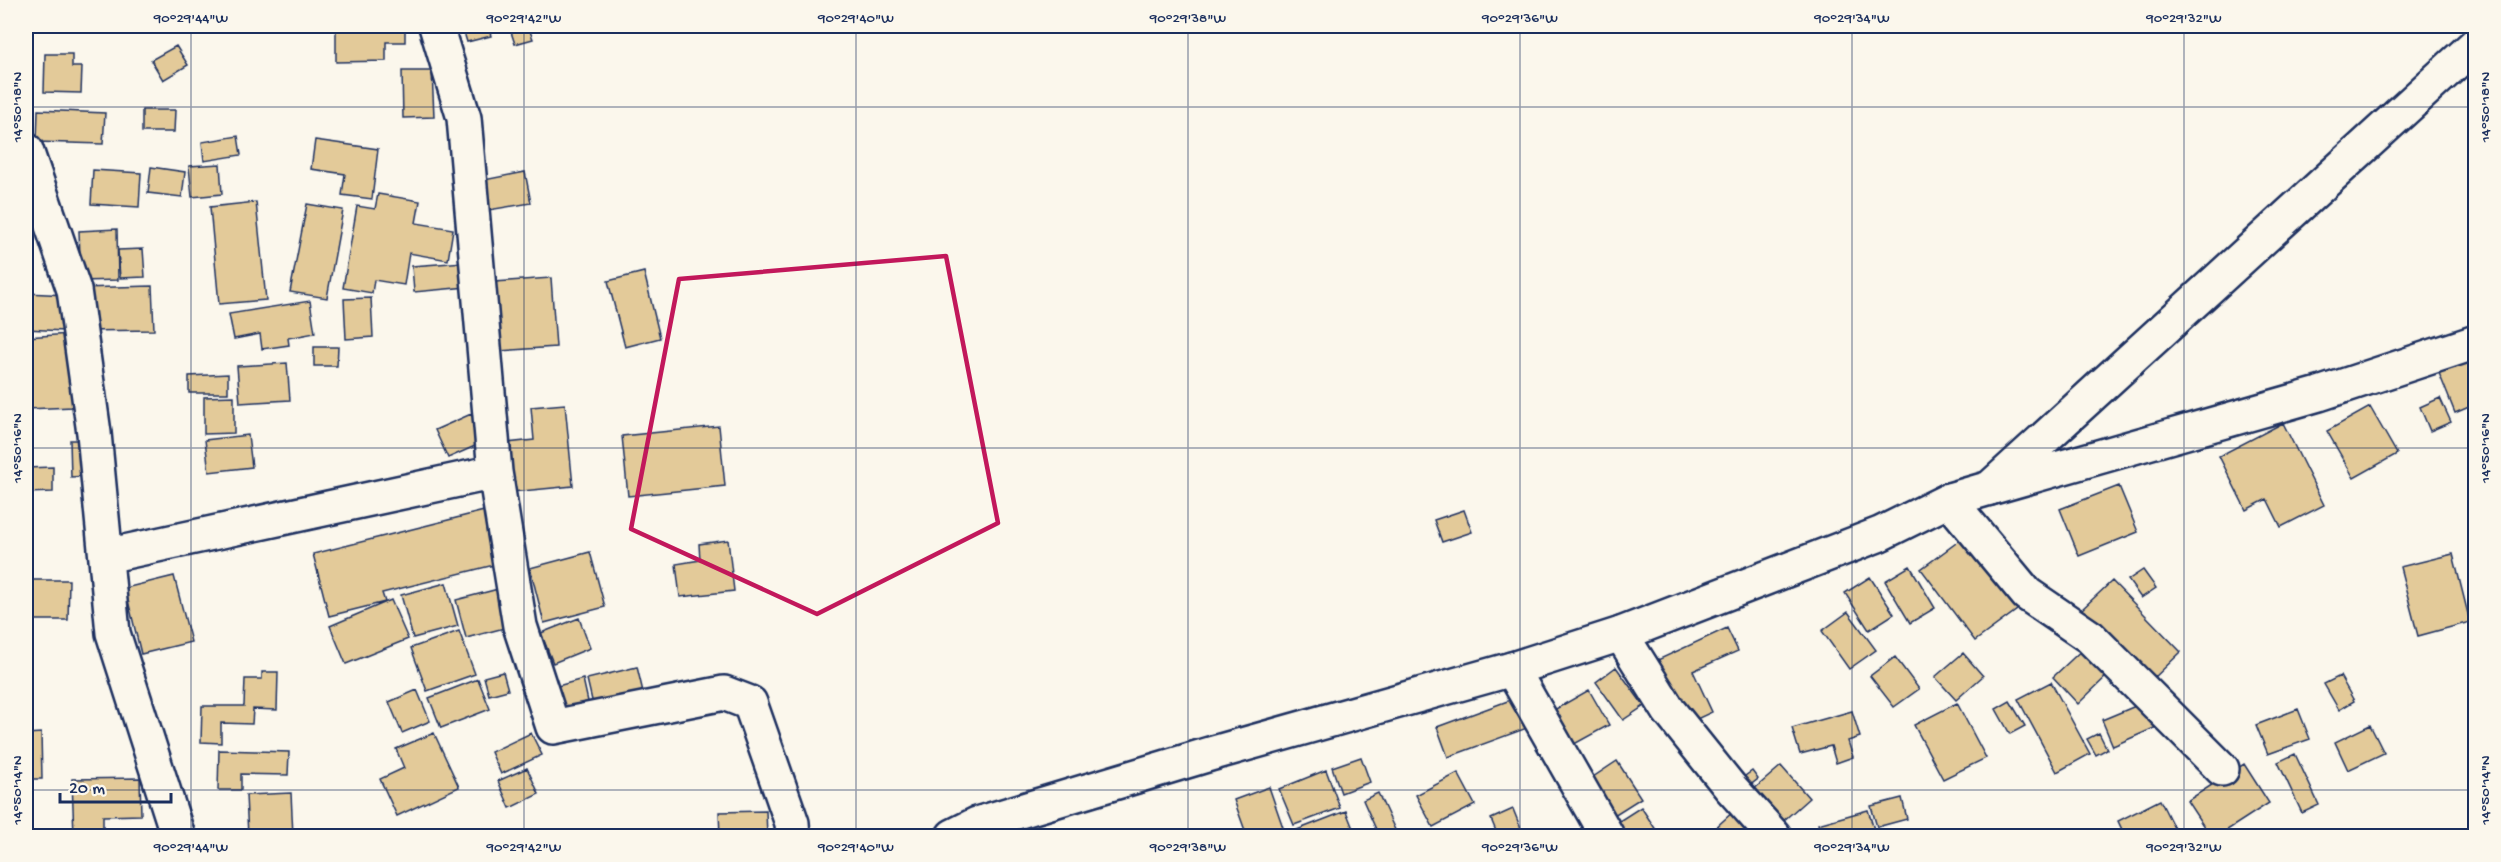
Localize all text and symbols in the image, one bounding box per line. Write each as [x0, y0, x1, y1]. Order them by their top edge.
text: 90°29'44"W [153, 10, 229, 28]
text: 90°29'42"W [486, 10, 562, 28]
text: 90°29'40"W [817, 10, 894, 28]
text: 90°29'38"W [1149, 10, 1226, 28]
text: 90°29'36"W [1481, 10, 1558, 28]
text: 90°29'34"W [1813, 10, 1890, 28]
text: 90°29'32"W [2145, 10, 2222, 28]
text: 14°50'18"N [9, 72, 27, 143]
text: 14°50'18"N [2477, 72, 2495, 143]
text: 14°50'16"N [9, 413, 27, 484]
text: 14°50'16"N [2477, 413, 2495, 484]
text: 14°50'14"N [9, 755, 27, 826]
text: 14°50'14"N [2477, 755, 2495, 826]
scale bar [60, 766, 171, 804]
text: 20 m [69, 779, 105, 800]
text: 90°29'44"W [153, 839, 229, 857]
text: 90°29'42"W [486, 839, 562, 857]
text: 90°29'40"W [817, 839, 894, 857]
text: 90°29'38"W [1149, 839, 1226, 857]
text: 90°29'36"W [1481, 839, 1558, 857]
text: 90°29'34"W [1813, 839, 1890, 857]
text: 90°29'32"W [2145, 839, 2222, 857]

